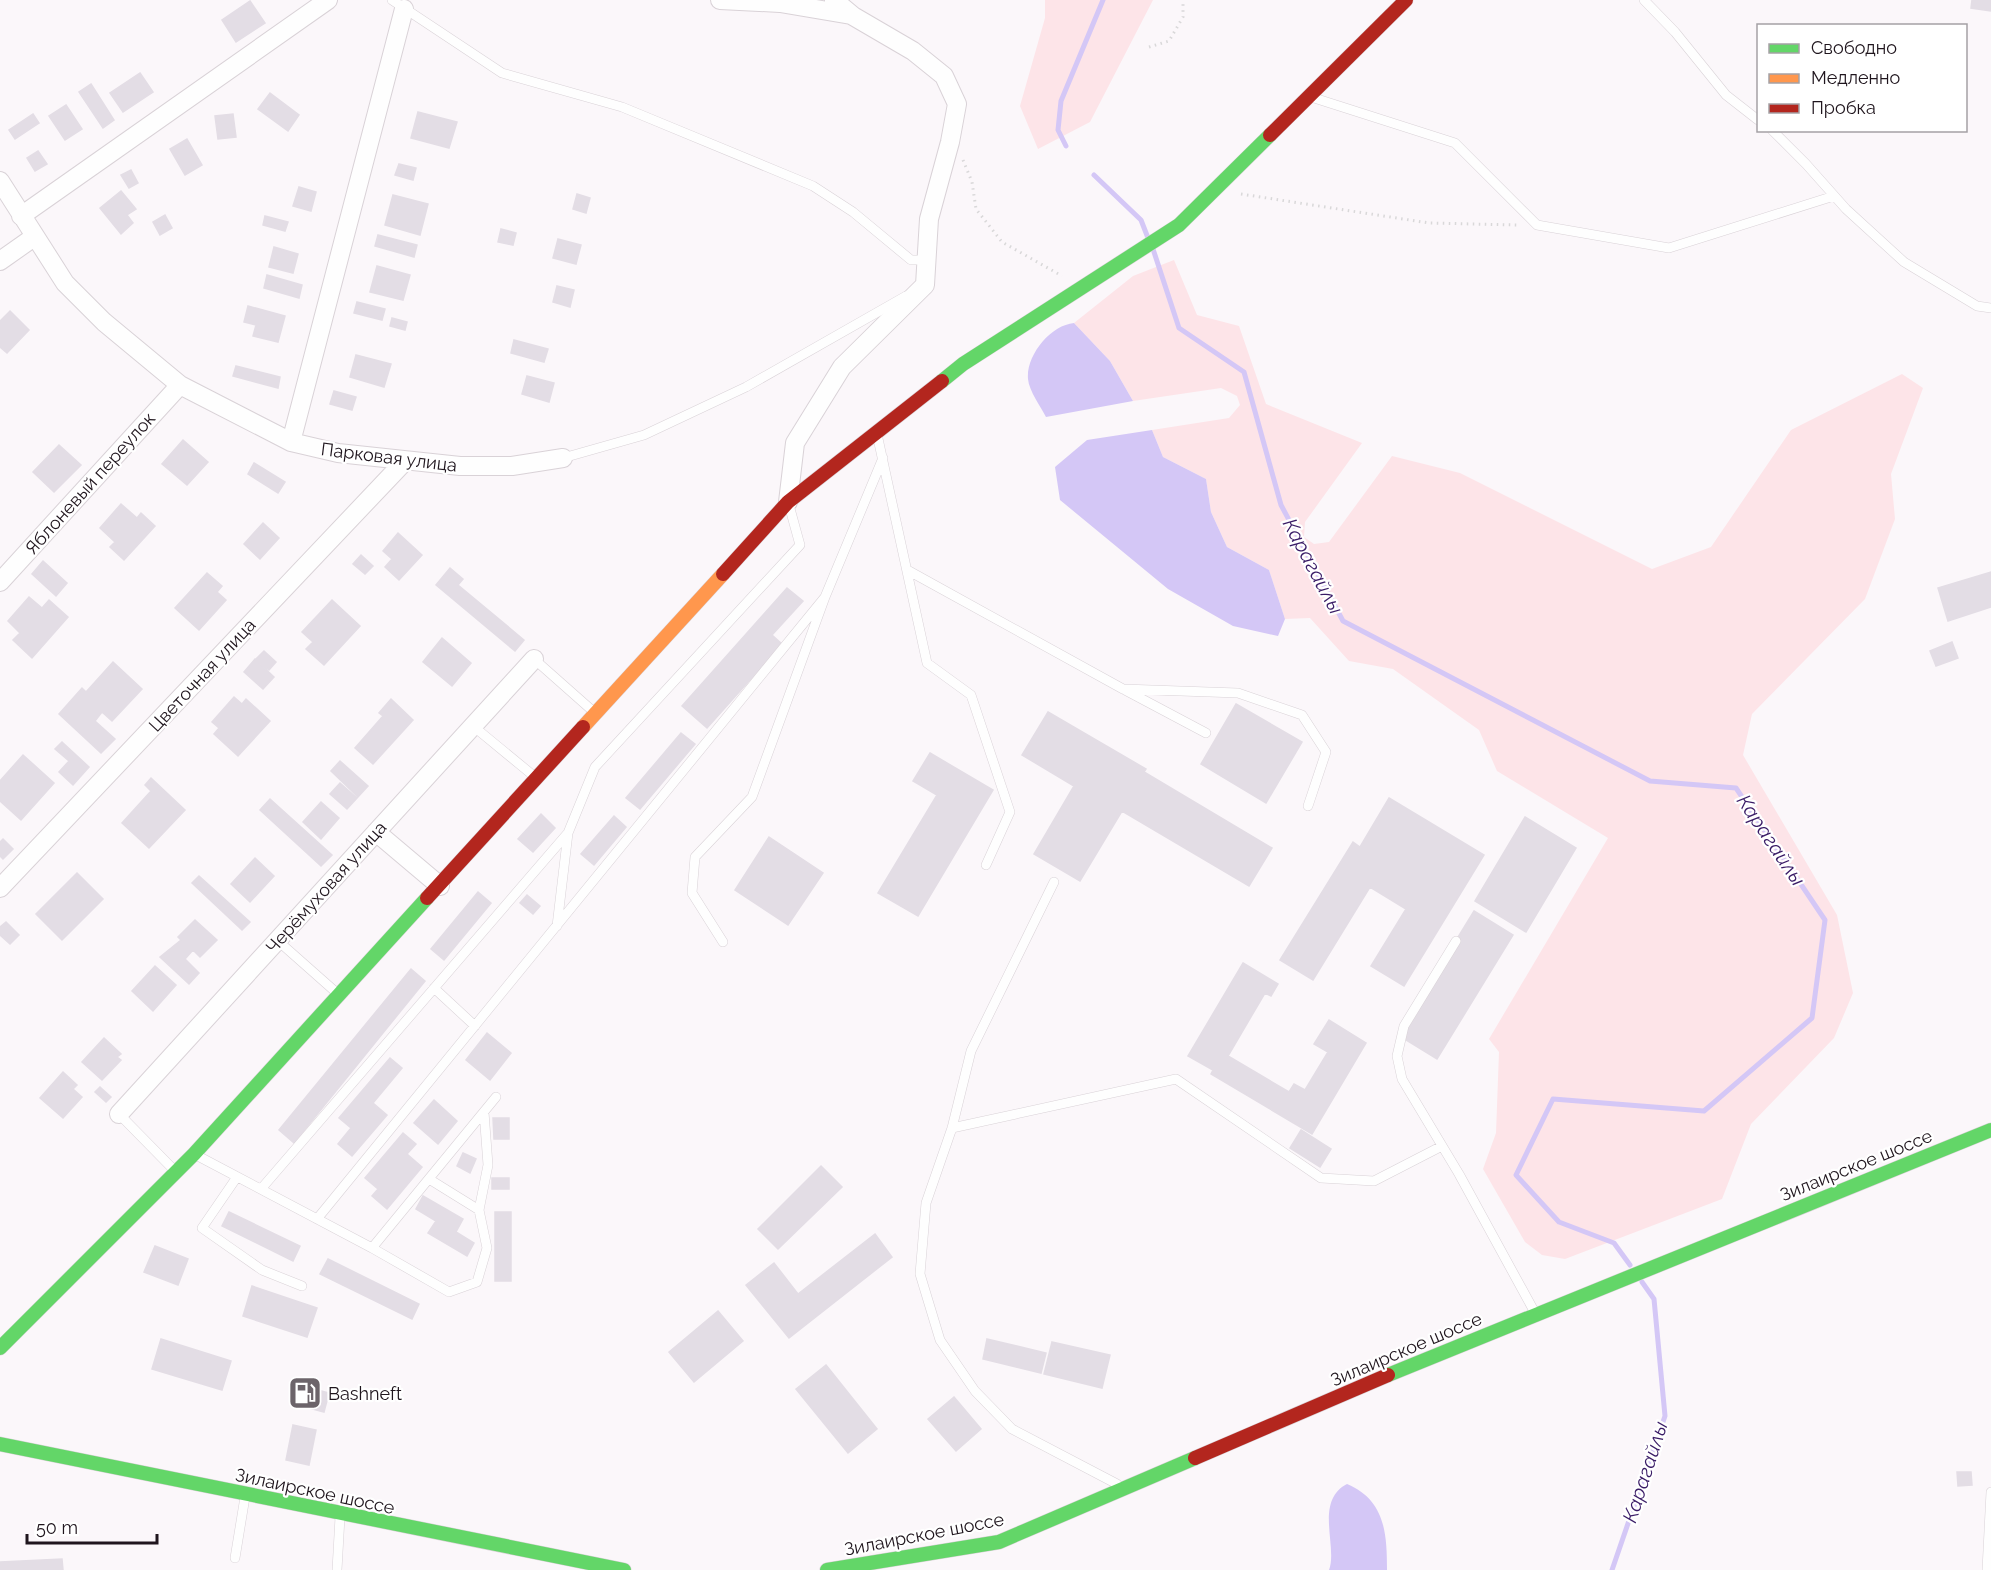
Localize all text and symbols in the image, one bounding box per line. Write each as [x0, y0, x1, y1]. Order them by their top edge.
legend [1757, 24, 1967, 132]
text: Свободно [1811, 37, 1897, 58]
text: Медленно [1811, 67, 1900, 88]
text: Пробка [1811, 97, 1876, 118]
street label: Яблоневый переулок [21, 408, 159, 558]
street label: Парковая улица [320, 438, 458, 476]
water label: Карагайлы [1278, 514, 1348, 618]
street label: Цветочная улица [144, 614, 260, 736]
water label: Карагайлы [1732, 790, 1810, 890]
street label: Черёмуховая улица [261, 817, 391, 957]
street label: Зилаирское шоссе [1777, 1125, 1936, 1205]
street label: Зилаирское шоссе [1327, 1307, 1485, 1390]
fuel station icon: Bashneft [287, 1375, 323, 1411]
place label: Bashneft [328, 1383, 402, 1404]
water label: Карагайлы [1617, 1419, 1673, 1525]
street label: Зилаирское шоссе [233, 1464, 397, 1518]
scale bar [27, 1507, 158, 1545]
street label: Зилаирское шоссе [842, 1508, 1006, 1560]
text: 50 m [36, 1517, 78, 1538]

